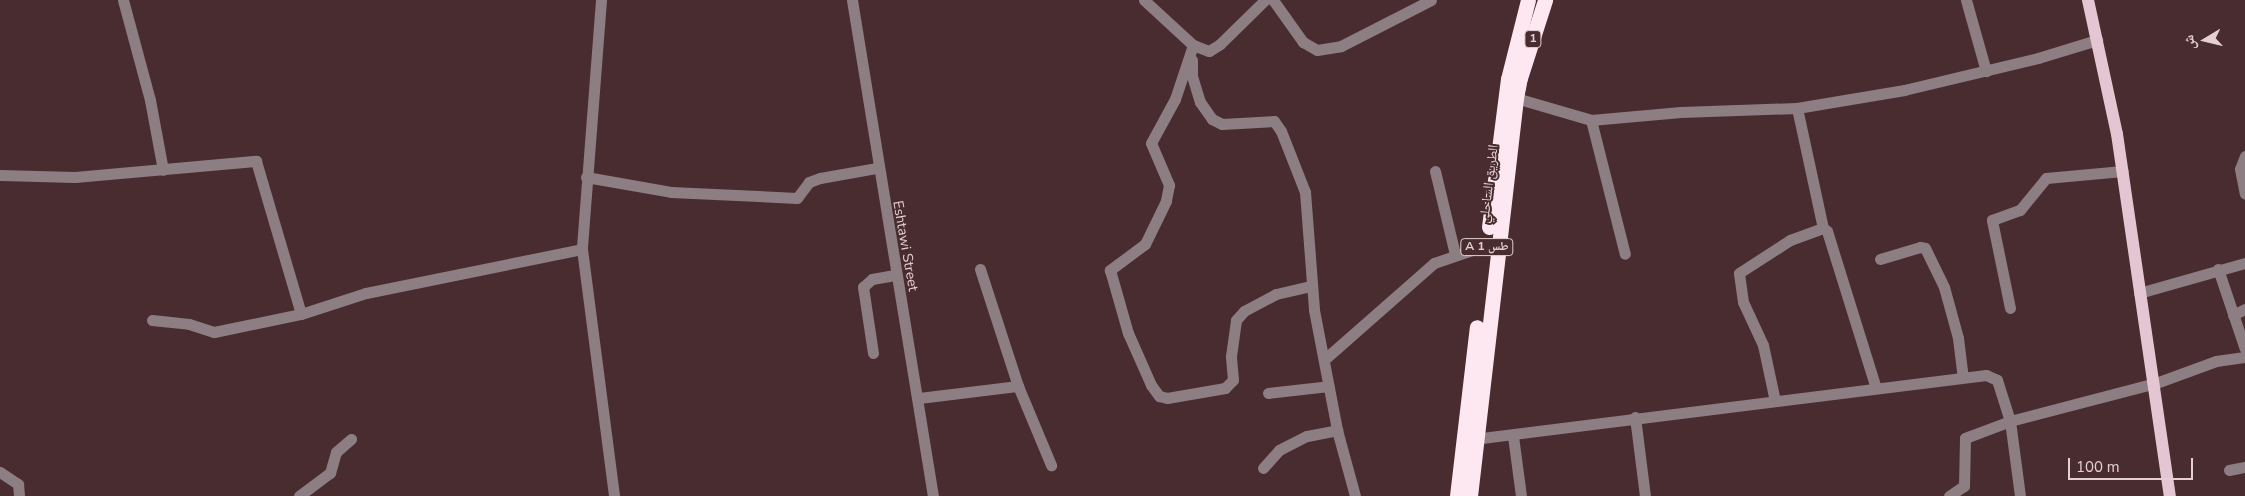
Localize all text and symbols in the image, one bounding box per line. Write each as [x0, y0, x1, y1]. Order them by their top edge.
north arrow [2180, 15, 2230, 65]
road number: 1 [1524, 30, 1542, 48]
text: ش [2179, 34, 2200, 51]
street label: الطريق الساحلي [1476, 144, 1502, 224]
street label: Eshtawi Street [889, 199, 921, 293]
road number: A 1 طس [1460, 238, 1514, 256]
scale bar [2070, 448, 2195, 480]
text: 100 m [2076, 457, 2120, 477]

